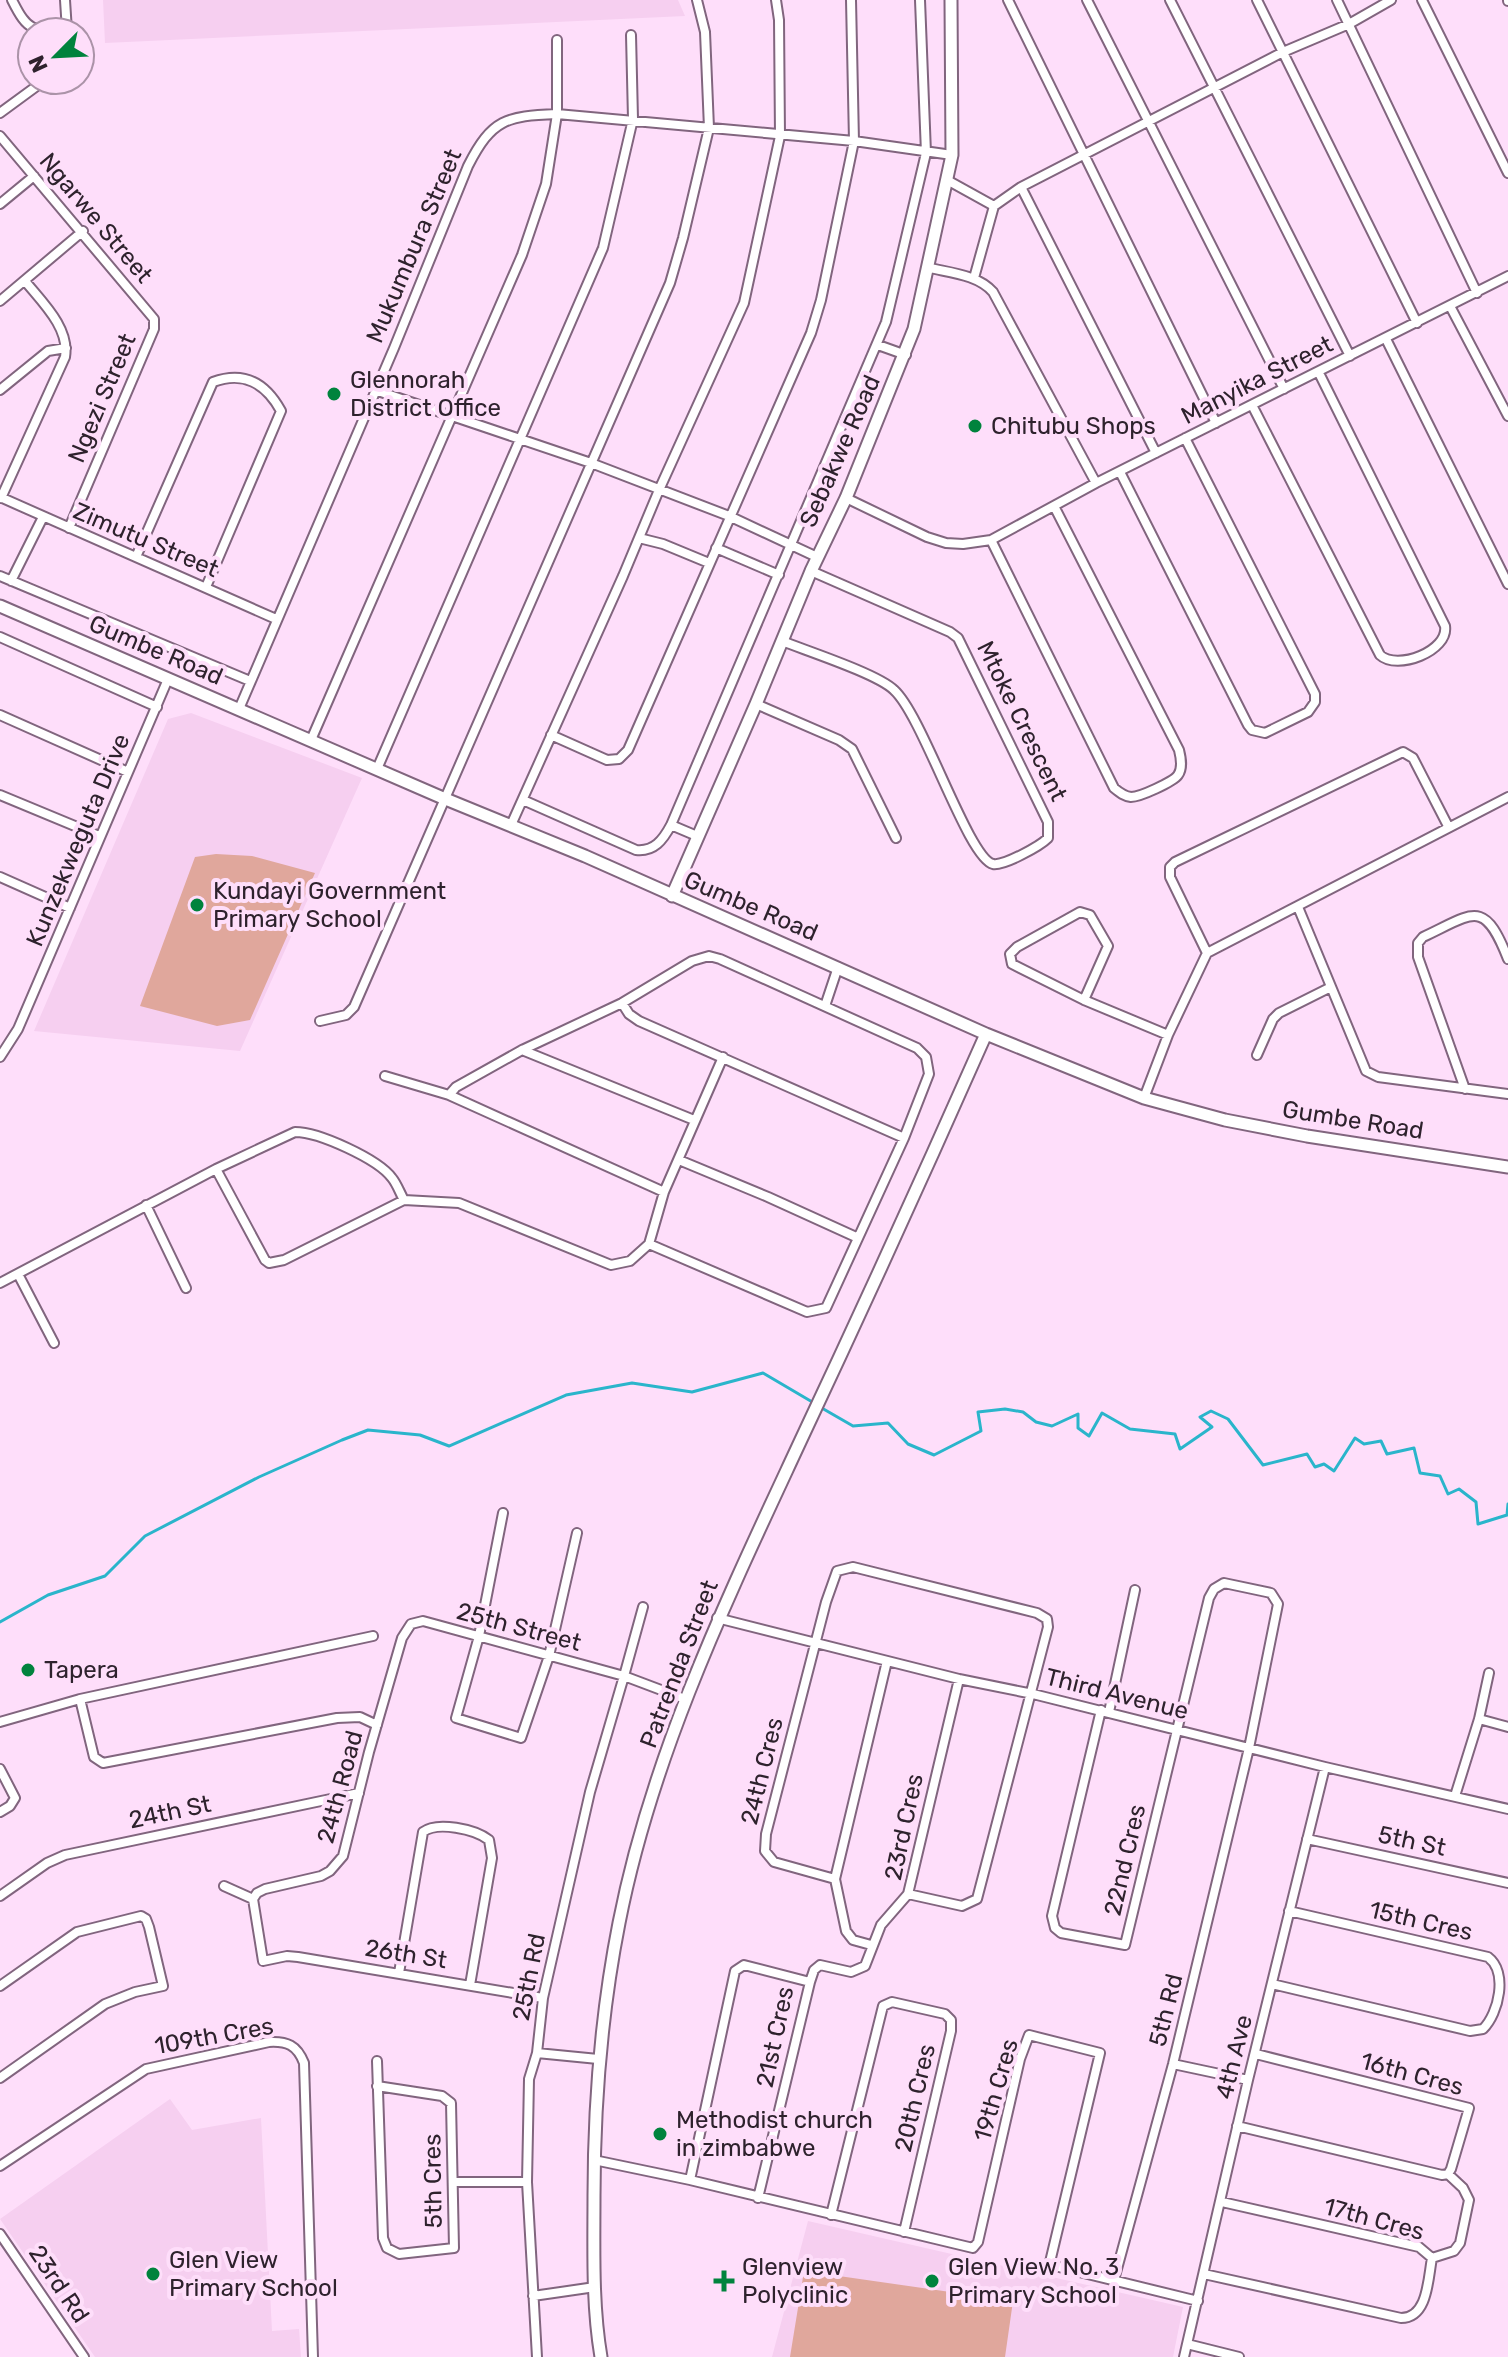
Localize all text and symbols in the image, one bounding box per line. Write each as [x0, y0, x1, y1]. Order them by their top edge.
north arrow [16, 16, 96, 96]
text: N [23, 51, 54, 77]
street label: Mukumbura Street [361, 145, 467, 347]
street label: Ngarwe Street [34, 147, 158, 289]
street label: Ngezi Street [62, 329, 142, 467]
street label: Manyika Street [1177, 330, 1337, 430]
place label: Glennorah District Office [350, 366, 501, 422]
street label: Sebakwe Road [794, 371, 886, 531]
marker: Glennorah District Office [325, 385, 343, 403]
place label: Chitubu Shops [991, 412, 1156, 440]
marker: Chitubu Shops [966, 417, 984, 435]
street label: Zimutu Street [69, 497, 223, 583]
street label: Gumbe Road [85, 609, 227, 691]
street label: Mtoke Crescent [971, 637, 1073, 805]
street label: Kunzekweguta Drive [21, 730, 135, 950]
street label: Gumbe Road [680, 865, 822, 947]
place label: Kundayi Government Primary School [213, 877, 446, 933]
marker: Kundayi Government Primary School [188, 896, 206, 914]
street label: Gumbe Road [1280, 1095, 1426, 1145]
street label: Patrenda Street [634, 1576, 724, 1752]
street label: 25th Street [454, 1597, 584, 1657]
place label: Tapera [44, 1656, 119, 1684]
marker: Tapera [19, 1661, 37, 1679]
street label: Third Avenue [1043, 1663, 1191, 1725]
street label: 24th Cres [735, 1715, 789, 1827]
street label: 24th Road [312, 1728, 368, 1846]
street label: 23rd Cres [879, 1771, 929, 1883]
street label: 24th St [127, 1790, 213, 1834]
street label: 22nd Cres [1099, 1802, 1151, 1918]
street label: 5th St [1376, 1820, 1448, 1862]
street label: 15th Cres [1367, 1896, 1475, 1946]
street label: 25th Rd [507, 1931, 551, 2023]
street label: 26th St [363, 1934, 449, 1974]
street label: 5th Rd [1143, 1971, 1189, 2049]
street label: 21st Cres [751, 1984, 799, 2090]
street label: 109th Cres [152, 2012, 276, 2060]
street label: 4th Ave [1210, 2012, 1258, 2102]
street label: 19th Cres [968, 2036, 1024, 2144]
street label: 20th Cres [889, 2041, 941, 2155]
street label: 16th Cres [1358, 2047, 1466, 2101]
place label: Methodist church in zimbabwe [676, 2106, 873, 2162]
marker: Methodist church in zimbabwe [651, 2125, 669, 2143]
street label: 5th Cres [418, 2133, 448, 2229]
street label: 17th Cres [1321, 2192, 1427, 2246]
street label: 23rd Rd [23, 2240, 95, 2328]
place label: Glen View Primary School [169, 2246, 338, 2302]
place label: Glenview Polyclinic [742, 2253, 848, 2309]
place label: Glen View No. 3 Primary School [948, 2253, 1119, 2309]
marker: Glen View Primary School [144, 2265, 162, 2283]
marker: Glenview Polyclinic [713, 2270, 735, 2292]
marker: Glen View No. 3 Primary School [923, 2272, 941, 2290]

